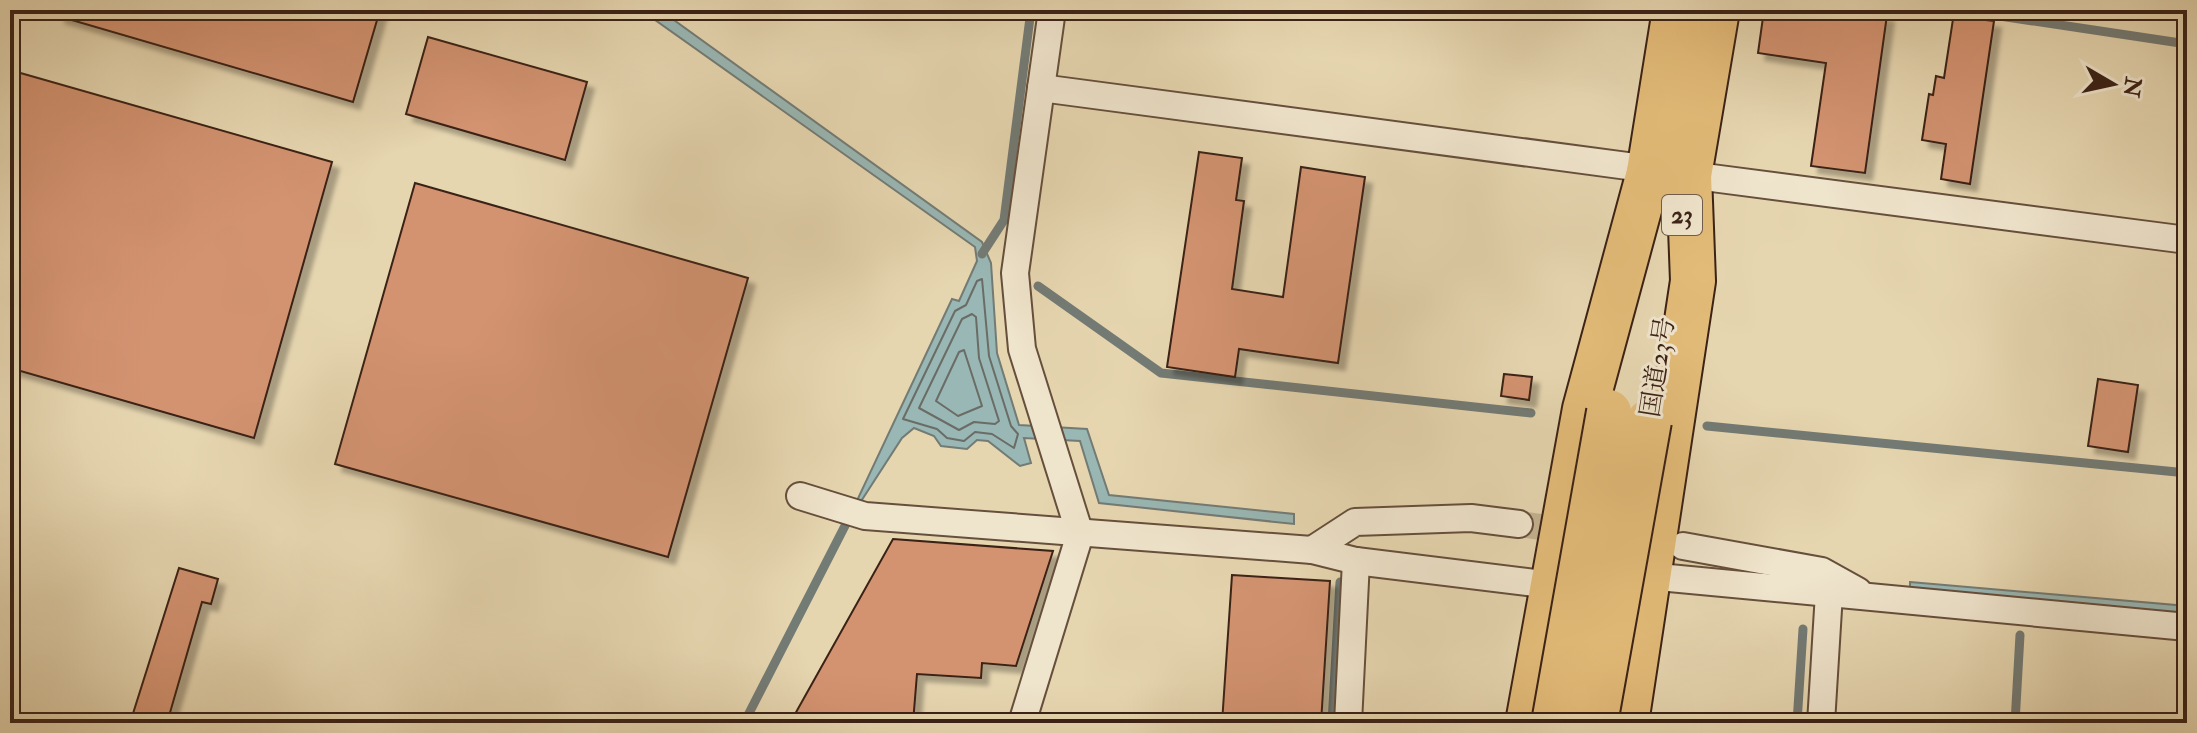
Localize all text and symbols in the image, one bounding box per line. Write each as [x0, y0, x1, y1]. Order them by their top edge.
north arrow [2073, 44, 2153, 124]
text: N [2116, 74, 2147, 99]
road number: 23 [1662, 195, 1702, 235]
street label: 国道23号 [1634, 315, 1682, 419]

